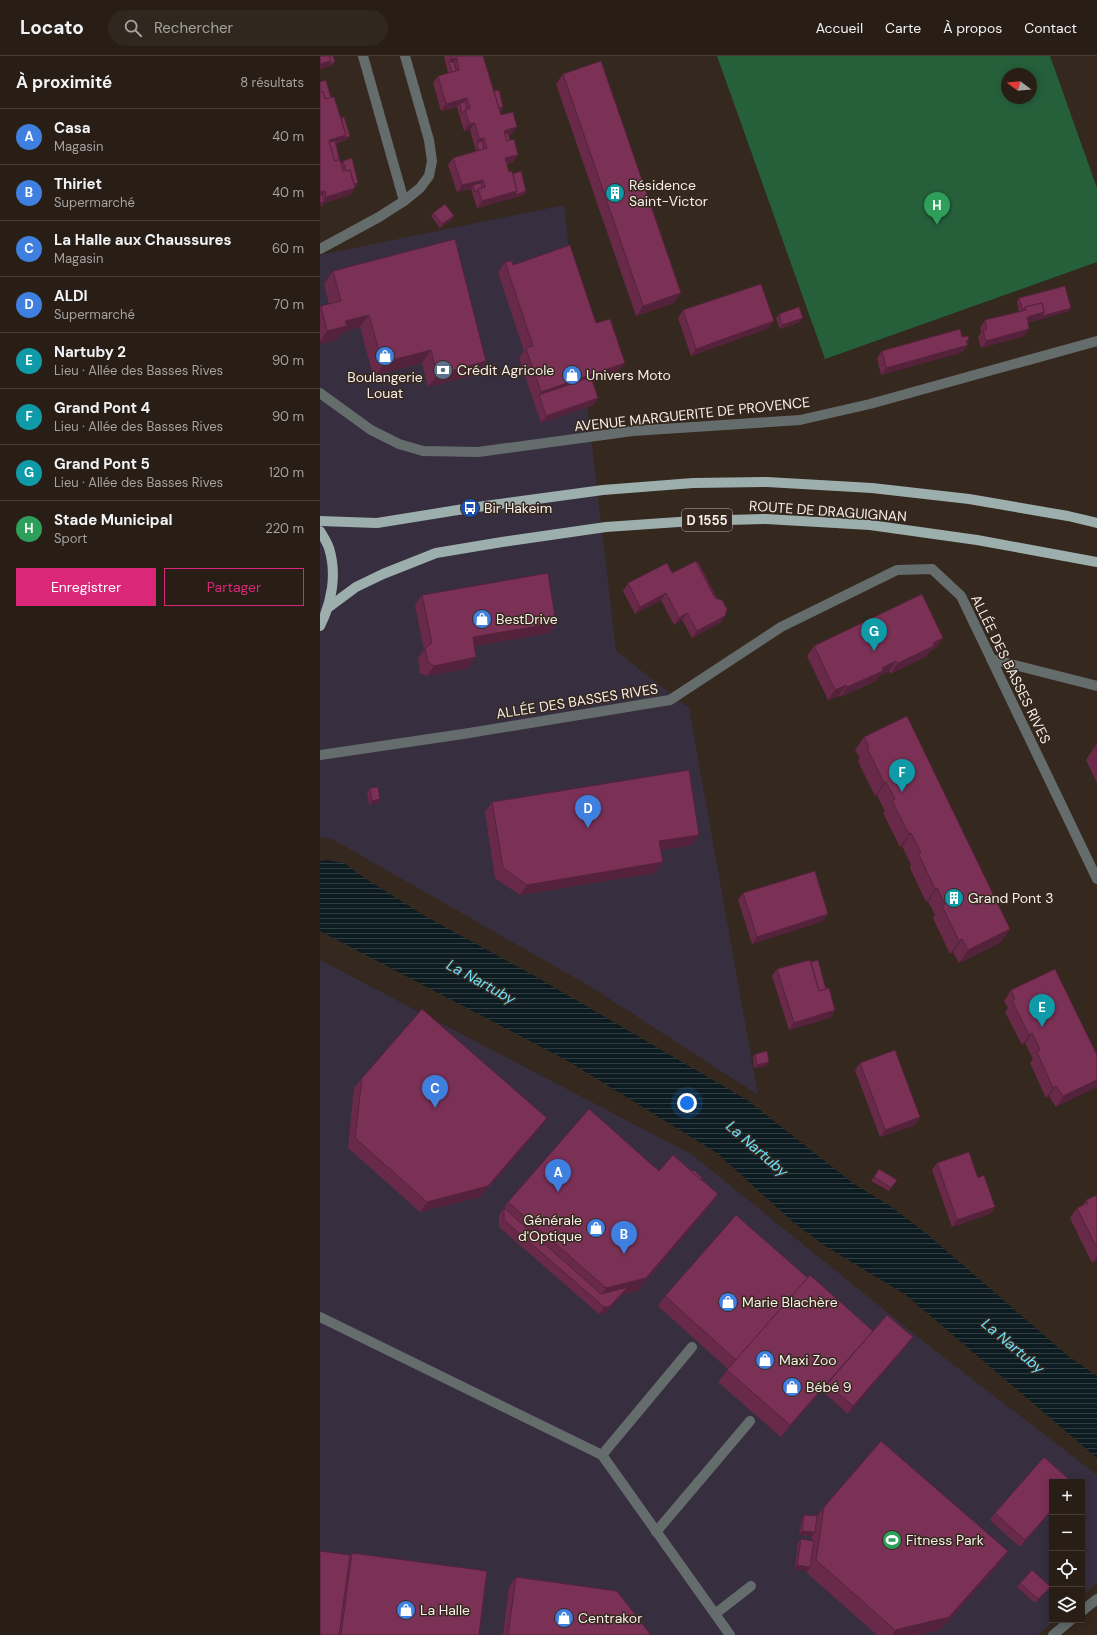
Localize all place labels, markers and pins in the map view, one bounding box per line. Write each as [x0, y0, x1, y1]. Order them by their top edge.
place label: Résidence Saint-Victor [629, 176, 708, 210]
building icon: Résidence Saint-Victor [604, 182, 626, 204]
pin: H [924, 192, 950, 225]
shop icon: Boulangerie Louat [374, 345, 396, 367]
bank icon: Crédit Agricole [432, 359, 454, 381]
place label: Crédit Agricole [457, 361, 554, 379]
shop icon: Univers Moto [561, 364, 583, 386]
place label: Univers Moto [586, 366, 671, 384]
place label: Boulangerie Louat [347, 368, 423, 402]
bus stop icon: Bir Hakeim [459, 497, 481, 519]
place label: Bir Hakeim [484, 499, 552, 517]
shop icon: BestDrive [471, 608, 493, 630]
place label: BestDrive [496, 610, 558, 628]
pin: G [861, 618, 887, 651]
pin: F [889, 759, 915, 792]
pin: D [575, 795, 601, 828]
building icon: Grand Pont 3 [943, 887, 965, 909]
place label: Grand Pont 3 [968, 889, 1053, 907]
pin: E [1029, 994, 1055, 1027]
pin: C [422, 1075, 448, 1108]
pin: A [545, 1159, 571, 1192]
place label: Générale d'Optique [518, 1211, 582, 1245]
shop icon: Générale d'Optique [585, 1217, 607, 1239]
pin: B [611, 1221, 637, 1254]
shop icon: Marie Blachère [717, 1291, 739, 1313]
place label: Marie Blachère [742, 1293, 838, 1311]
shop icon: Maxi Zoo [754, 1349, 776, 1371]
place label: Maxi Zoo [779, 1351, 837, 1369]
shop icon: Bébé 9 [781, 1376, 803, 1398]
place label: Bébé 9 [806, 1378, 852, 1396]
sports icon: Fitness Park [881, 1529, 903, 1551]
place label: Fitness Park [906, 1531, 984, 1549]
shop icon: La Halle [395, 1599, 417, 1621]
place label: La Halle [420, 1601, 470, 1619]
shop icon: Centrakor [553, 1607, 575, 1629]
place label: Centrakor [578, 1609, 642, 1627]

